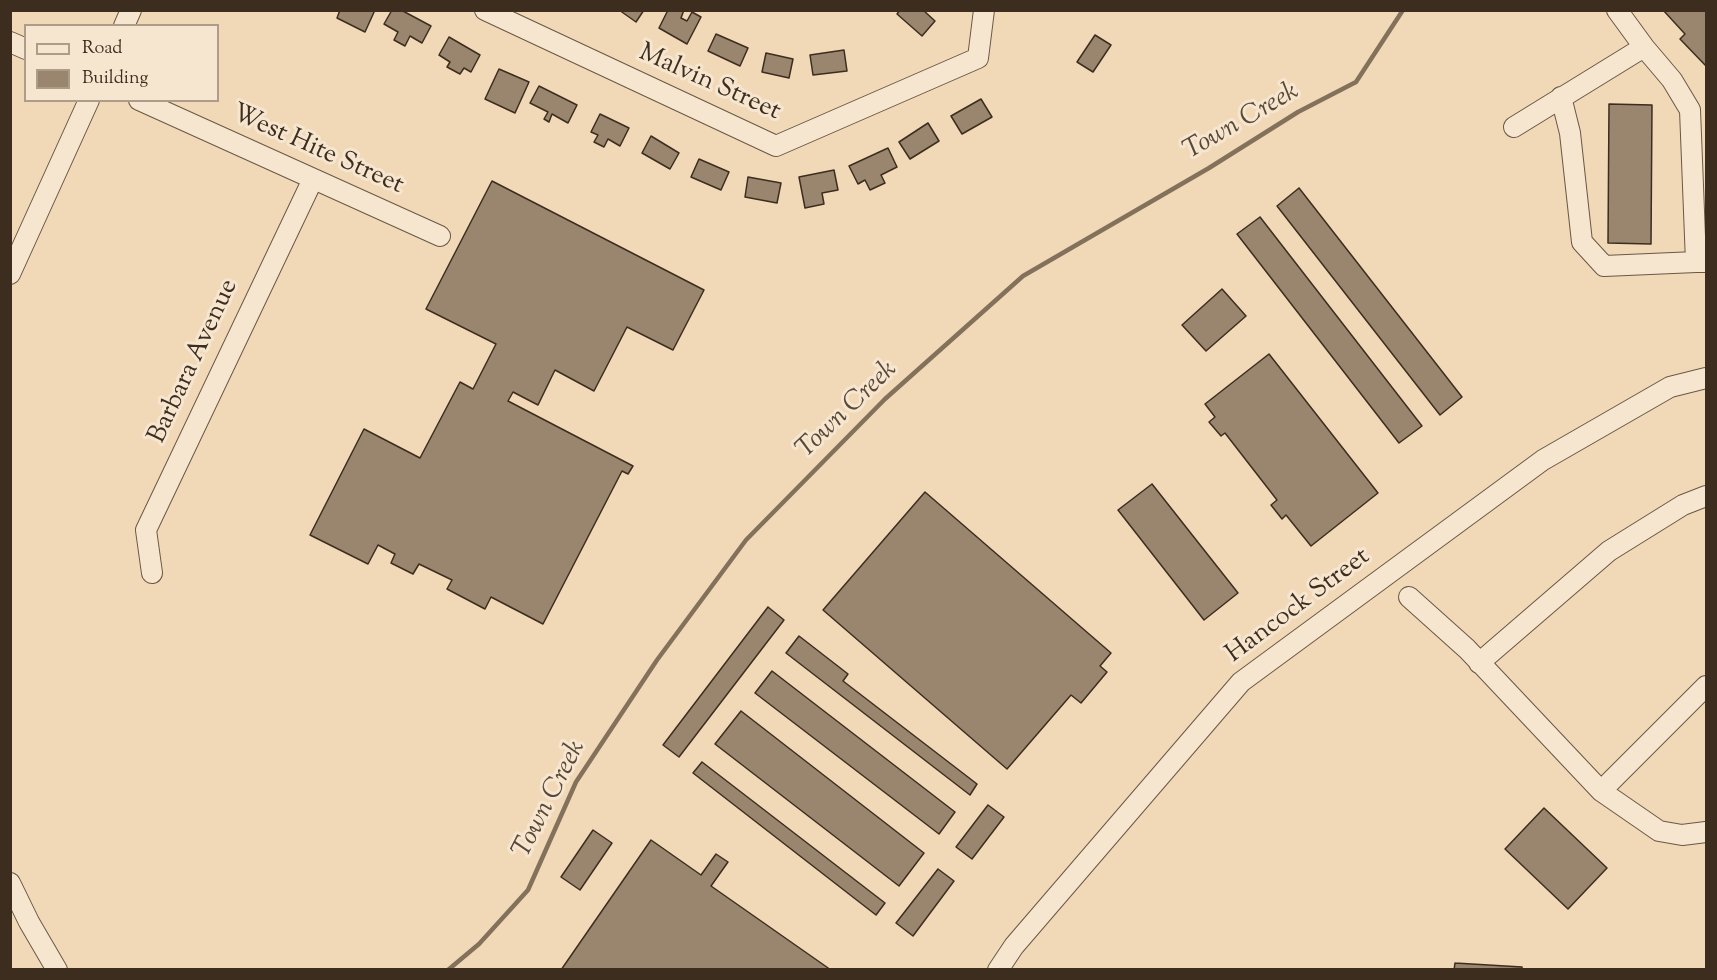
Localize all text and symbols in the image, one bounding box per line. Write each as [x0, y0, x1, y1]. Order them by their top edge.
legend [24, 24, 219, 102]
text: Road [82, 36, 122, 62]
street label: Malvin Street [633, 39, 785, 129]
text: Building [82, 66, 148, 92]
water label: Town Creek [1179, 77, 1305, 169]
street label: West Hite Street [226, 99, 408, 203]
street label: Barbara Avenue [143, 275, 247, 449]
water label: Town Creek [791, 355, 905, 467]
street label: Hancock Street [1221, 543, 1377, 671]
water label: Town Creek [508, 736, 594, 864]

